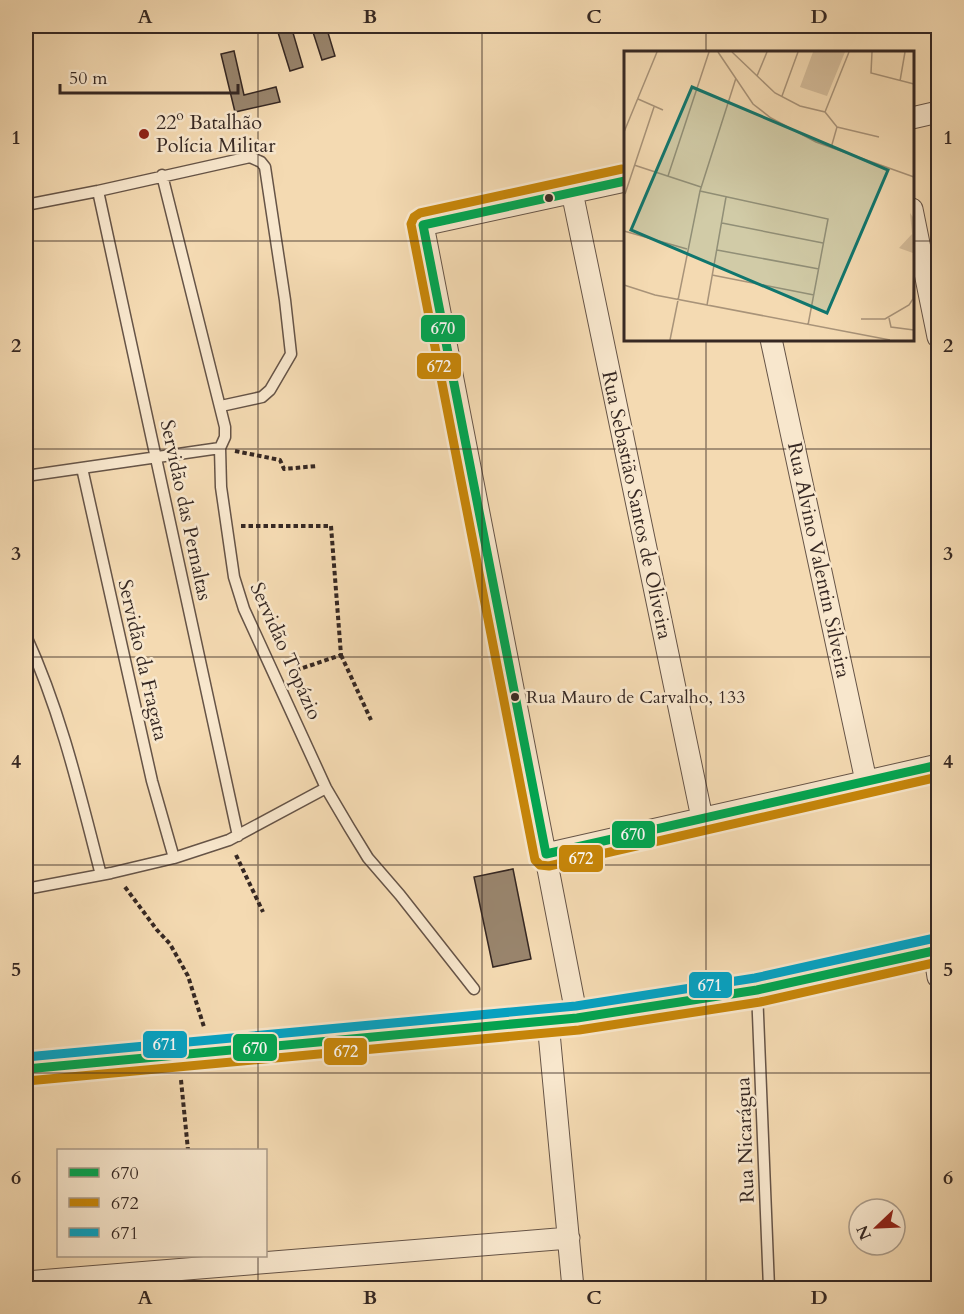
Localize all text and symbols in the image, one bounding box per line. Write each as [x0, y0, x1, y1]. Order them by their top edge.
text: A [137, 3, 153, 30]
text: B [363, 3, 377, 30]
text: C [586, 3, 602, 30]
text: D [810, 3, 828, 30]
inset map [624, 51, 913, 340]
scale bar [60, 57, 238, 95]
text: 50 m [69, 66, 108, 91]
place label: 22º Batalhão Polícia Militar [156, 109, 276, 159]
text: 1 [11, 124, 21, 151]
text: 1 [943, 124, 953, 151]
marker: 22º Batalhão Polícia Militar [137, 127, 151, 141]
unlabelled marker [543, 192, 555, 204]
line badge: 670 [420, 314, 466, 343]
text: 670 [431, 318, 455, 340]
text: 2 [11, 332, 21, 359]
text: 2 [943, 332, 953, 359]
line badge: 672 [416, 352, 462, 380]
text: 672 [427, 356, 451, 378]
street label: Rua Sebastião Santos de Oliveira [595, 368, 679, 642]
street label: Servidão das Pernaltas [154, 417, 218, 603]
street label: Rua Alvino Valentin Silveira [781, 440, 857, 681]
text: 3 [11, 540, 21, 567]
text: 3 [943, 540, 953, 567]
street label: Servidão da Fragata [111, 577, 175, 744]
street label: Servidão Topázio [244, 578, 328, 724]
place label: Rua Mauro de Carvalho, 133 [526, 685, 746, 710]
marker: Rua Mauro de Carvalho, 133 [509, 691, 521, 703]
text: 4 [11, 748, 21, 775]
text: 4 [943, 748, 953, 775]
line badge: 670 [611, 820, 656, 849]
text: 670 [621, 824, 645, 846]
line badge: 672 [558, 844, 604, 873]
text: 672 [569, 848, 593, 870]
text: 5 [11, 956, 21, 983]
text: 5 [943, 956, 953, 983]
line badge: 671 [688, 971, 733, 999]
text: 671 [698, 975, 722, 997]
line badge: 671 [142, 1030, 188, 1059]
line badge: 670 [232, 1033, 278, 1062]
text: 671 [153, 1034, 177, 1056]
line badge: 672 [323, 1037, 368, 1066]
text: 670 [243, 1038, 267, 1060]
text: 672 [334, 1041, 358, 1063]
street label: Rua Nicarágua [729, 1076, 761, 1203]
legend [57, 1149, 267, 1257]
text: 670 [111, 1161, 139, 1186]
text: 6 [11, 1164, 21, 1191]
text: 6 [943, 1164, 953, 1191]
text: 672 [111, 1191, 139, 1216]
north arrow [847, 1197, 907, 1257]
text: 671 [111, 1221, 139, 1246]
text: N [851, 1222, 877, 1243]
text: A [137, 1284, 153, 1311]
text: B [363, 1284, 377, 1311]
text: C [586, 1284, 602, 1311]
text: D [810, 1284, 828, 1311]

